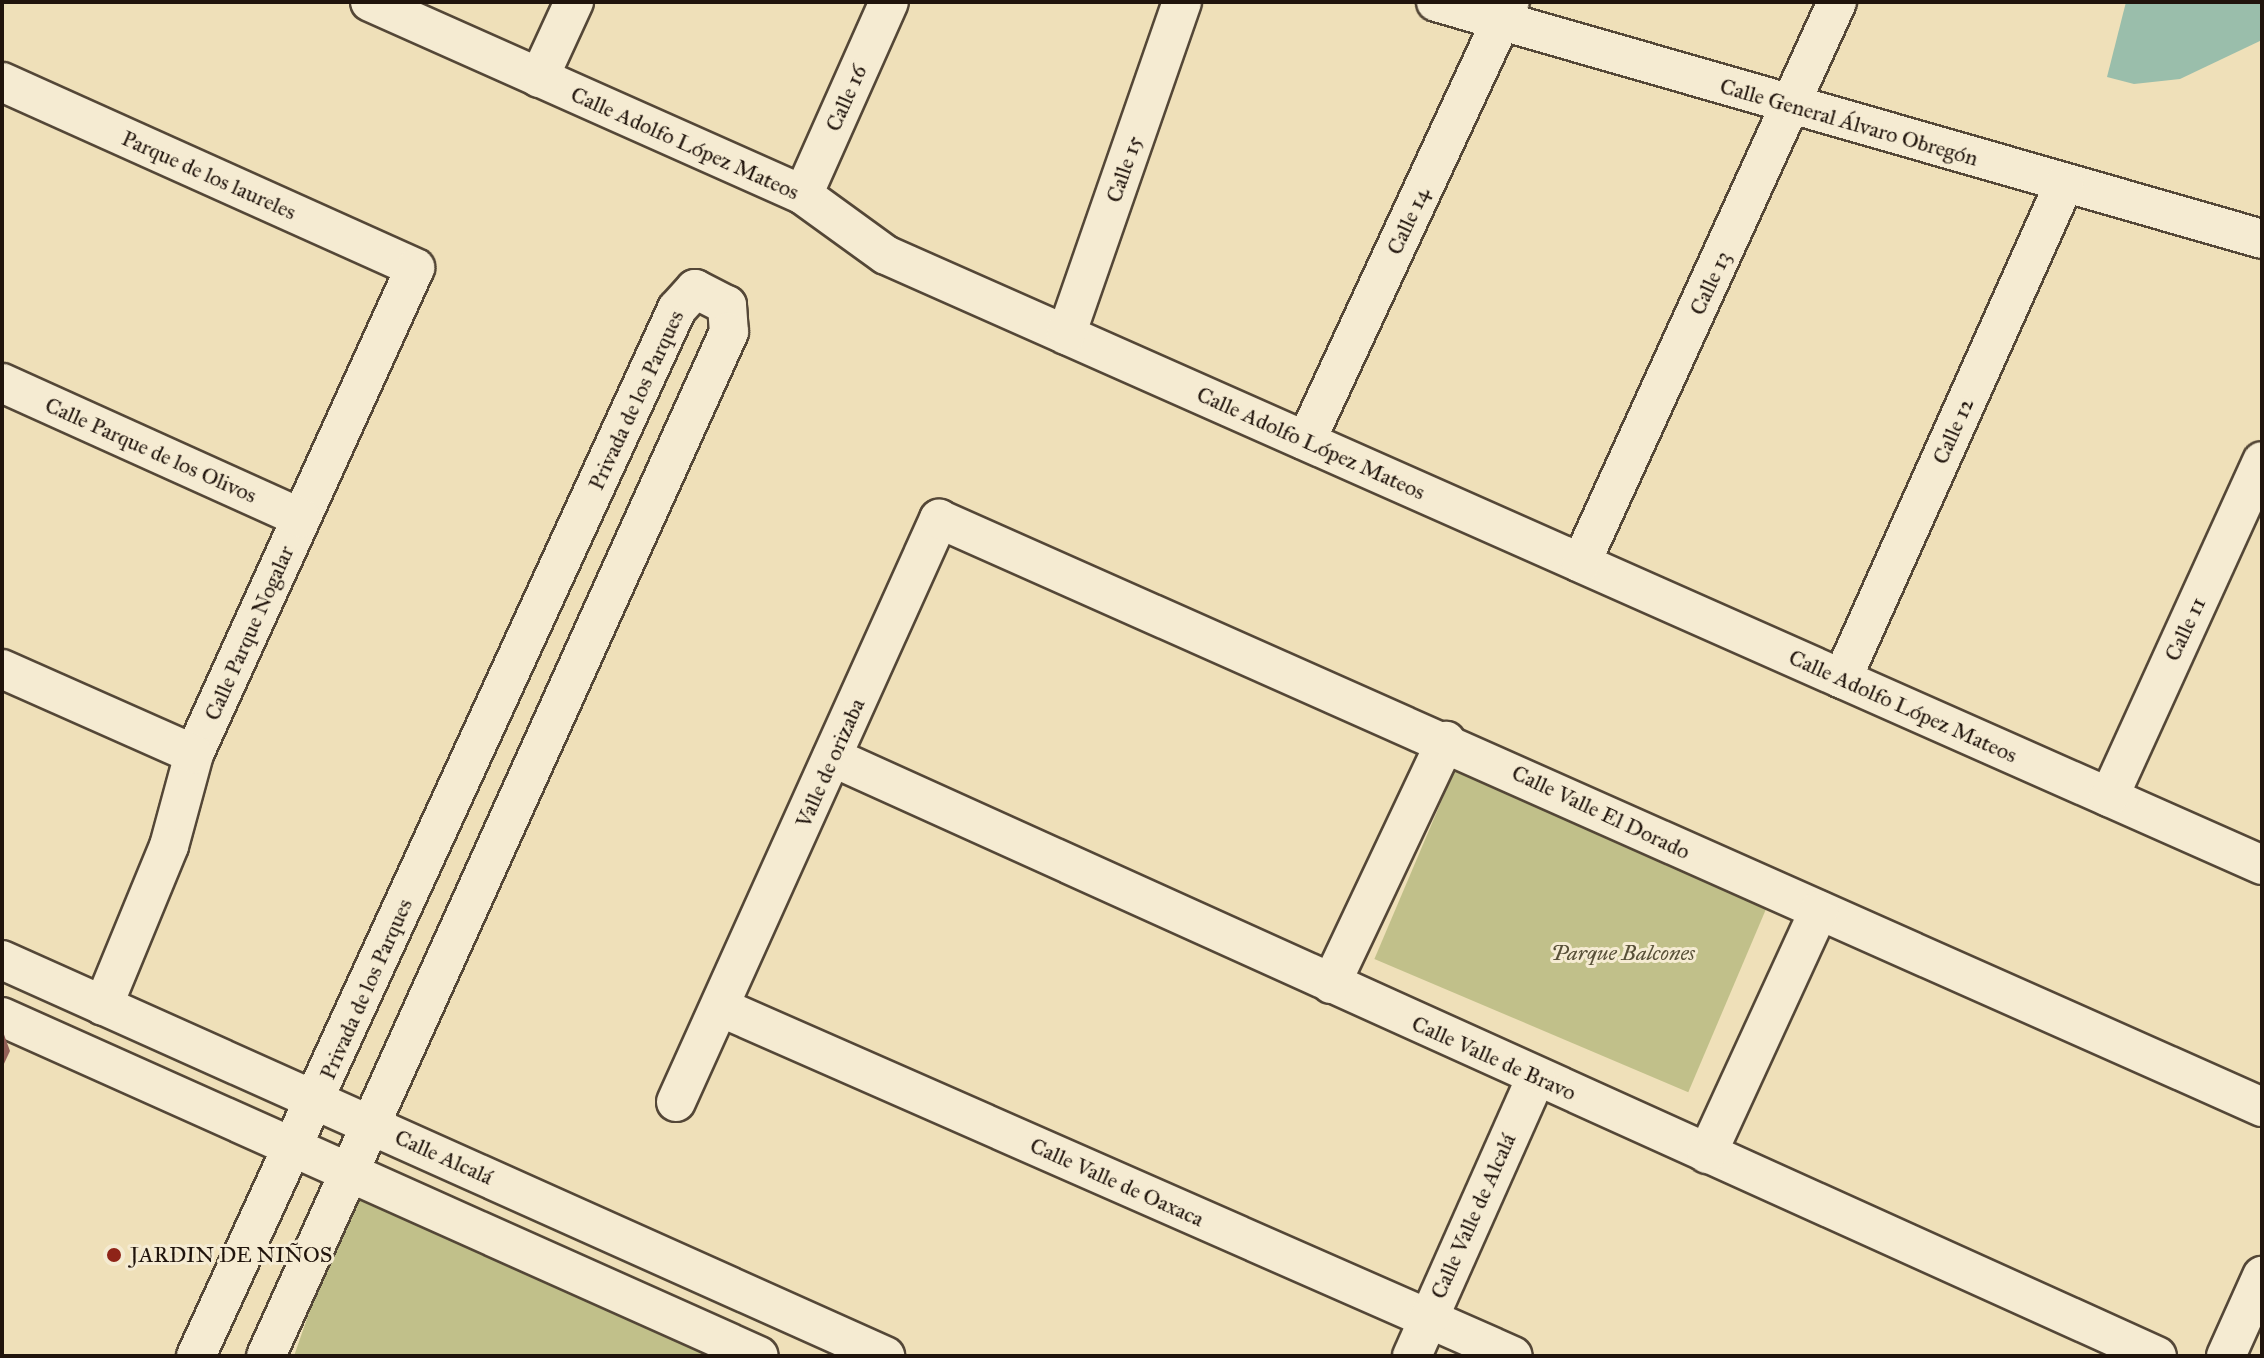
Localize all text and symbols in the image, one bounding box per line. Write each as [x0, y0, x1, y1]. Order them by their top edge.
street label: Calle 16 [820, 61, 872, 135]
street label: Calle General Álvaro Obregón [1717, 73, 1981, 171]
street label: Calle Adolfo López Mateos [567, 81, 803, 205]
street label: Parque de los laureles [118, 125, 300, 225]
street label: Calle 15 [1100, 132, 1148, 206]
street label: Calle 14 [1381, 183, 1435, 259]
street label: Calle 13 [1684, 247, 1736, 319]
street label: Privada de los Parques [583, 306, 689, 494]
street label: Calle Adolfo López Mateos [1193, 381, 1429, 505]
street label: Calle Parque de los Olivos [41, 391, 261, 509]
street label: Calle 12 [1927, 394, 1979, 468]
street label: Calle Parque Nogalar [199, 542, 299, 724]
street label: Calle 11 [2159, 593, 2211, 665]
street label: Calle Adolfo López Mateos [1785, 644, 2021, 768]
street label: Valle de orizaba [790, 694, 870, 832]
street label: Calle Valle El Dorado [1508, 759, 1694, 865]
street label: Privada de los Parques [314, 894, 418, 1084]
park label: Parque Balcones [1551, 940, 1695, 966]
street label: Calle Valle de Bravo [1408, 1010, 1580, 1106]
street label: Calle Alcalá [391, 1124, 497, 1190]
street label: Calle Valle de Alcalá [1425, 1129, 1521, 1303]
street label: Calle Valle de Oaxaca [1026, 1132, 1208, 1232]
place label: JARDIN DE NIÑOS [130, 1242, 332, 1268]
marker: JARDIN DE NIÑOS [105, 1246, 123, 1264]

